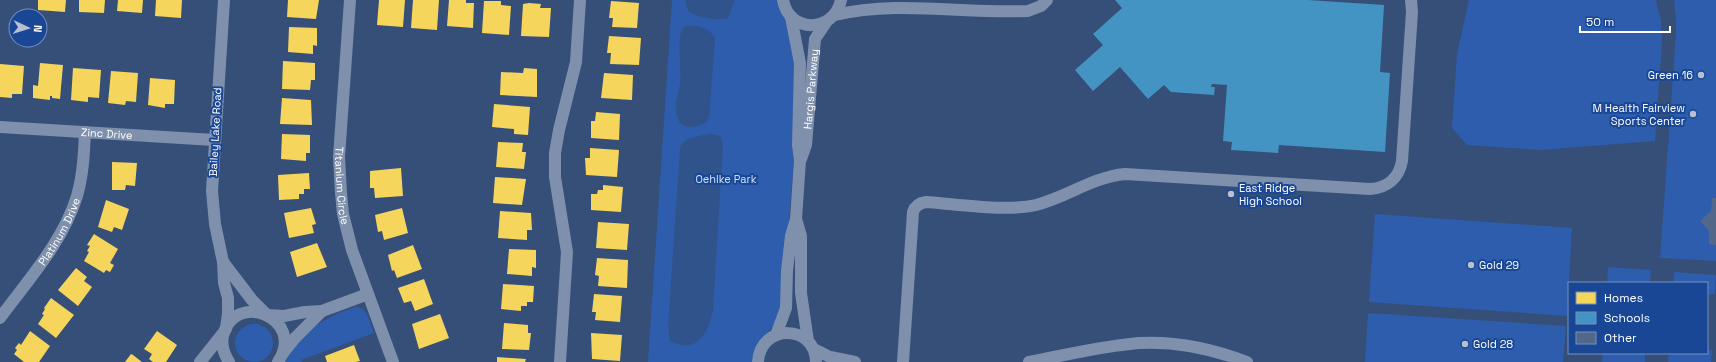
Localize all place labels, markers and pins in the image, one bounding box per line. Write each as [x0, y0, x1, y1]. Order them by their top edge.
place label: Green 16 [1648, 68, 1693, 82]
marker: Green 16 [1696, 70, 1706, 80]
place label: M Health Fairview Sports Center [1592, 101, 1685, 128]
marker: M Health Fairview Sports Center [1688, 109, 1698, 119]
place label: East Ridge High School [1239, 181, 1302, 208]
marker: East Ridge High School [1226, 189, 1236, 199]
place label: Gold 29 [1479, 258, 1519, 272]
marker: Gold 29 [1466, 260, 1476, 270]
place label: Gold 28 [1473, 337, 1513, 351]
marker: Gold 28 [1460, 339, 1470, 349]

